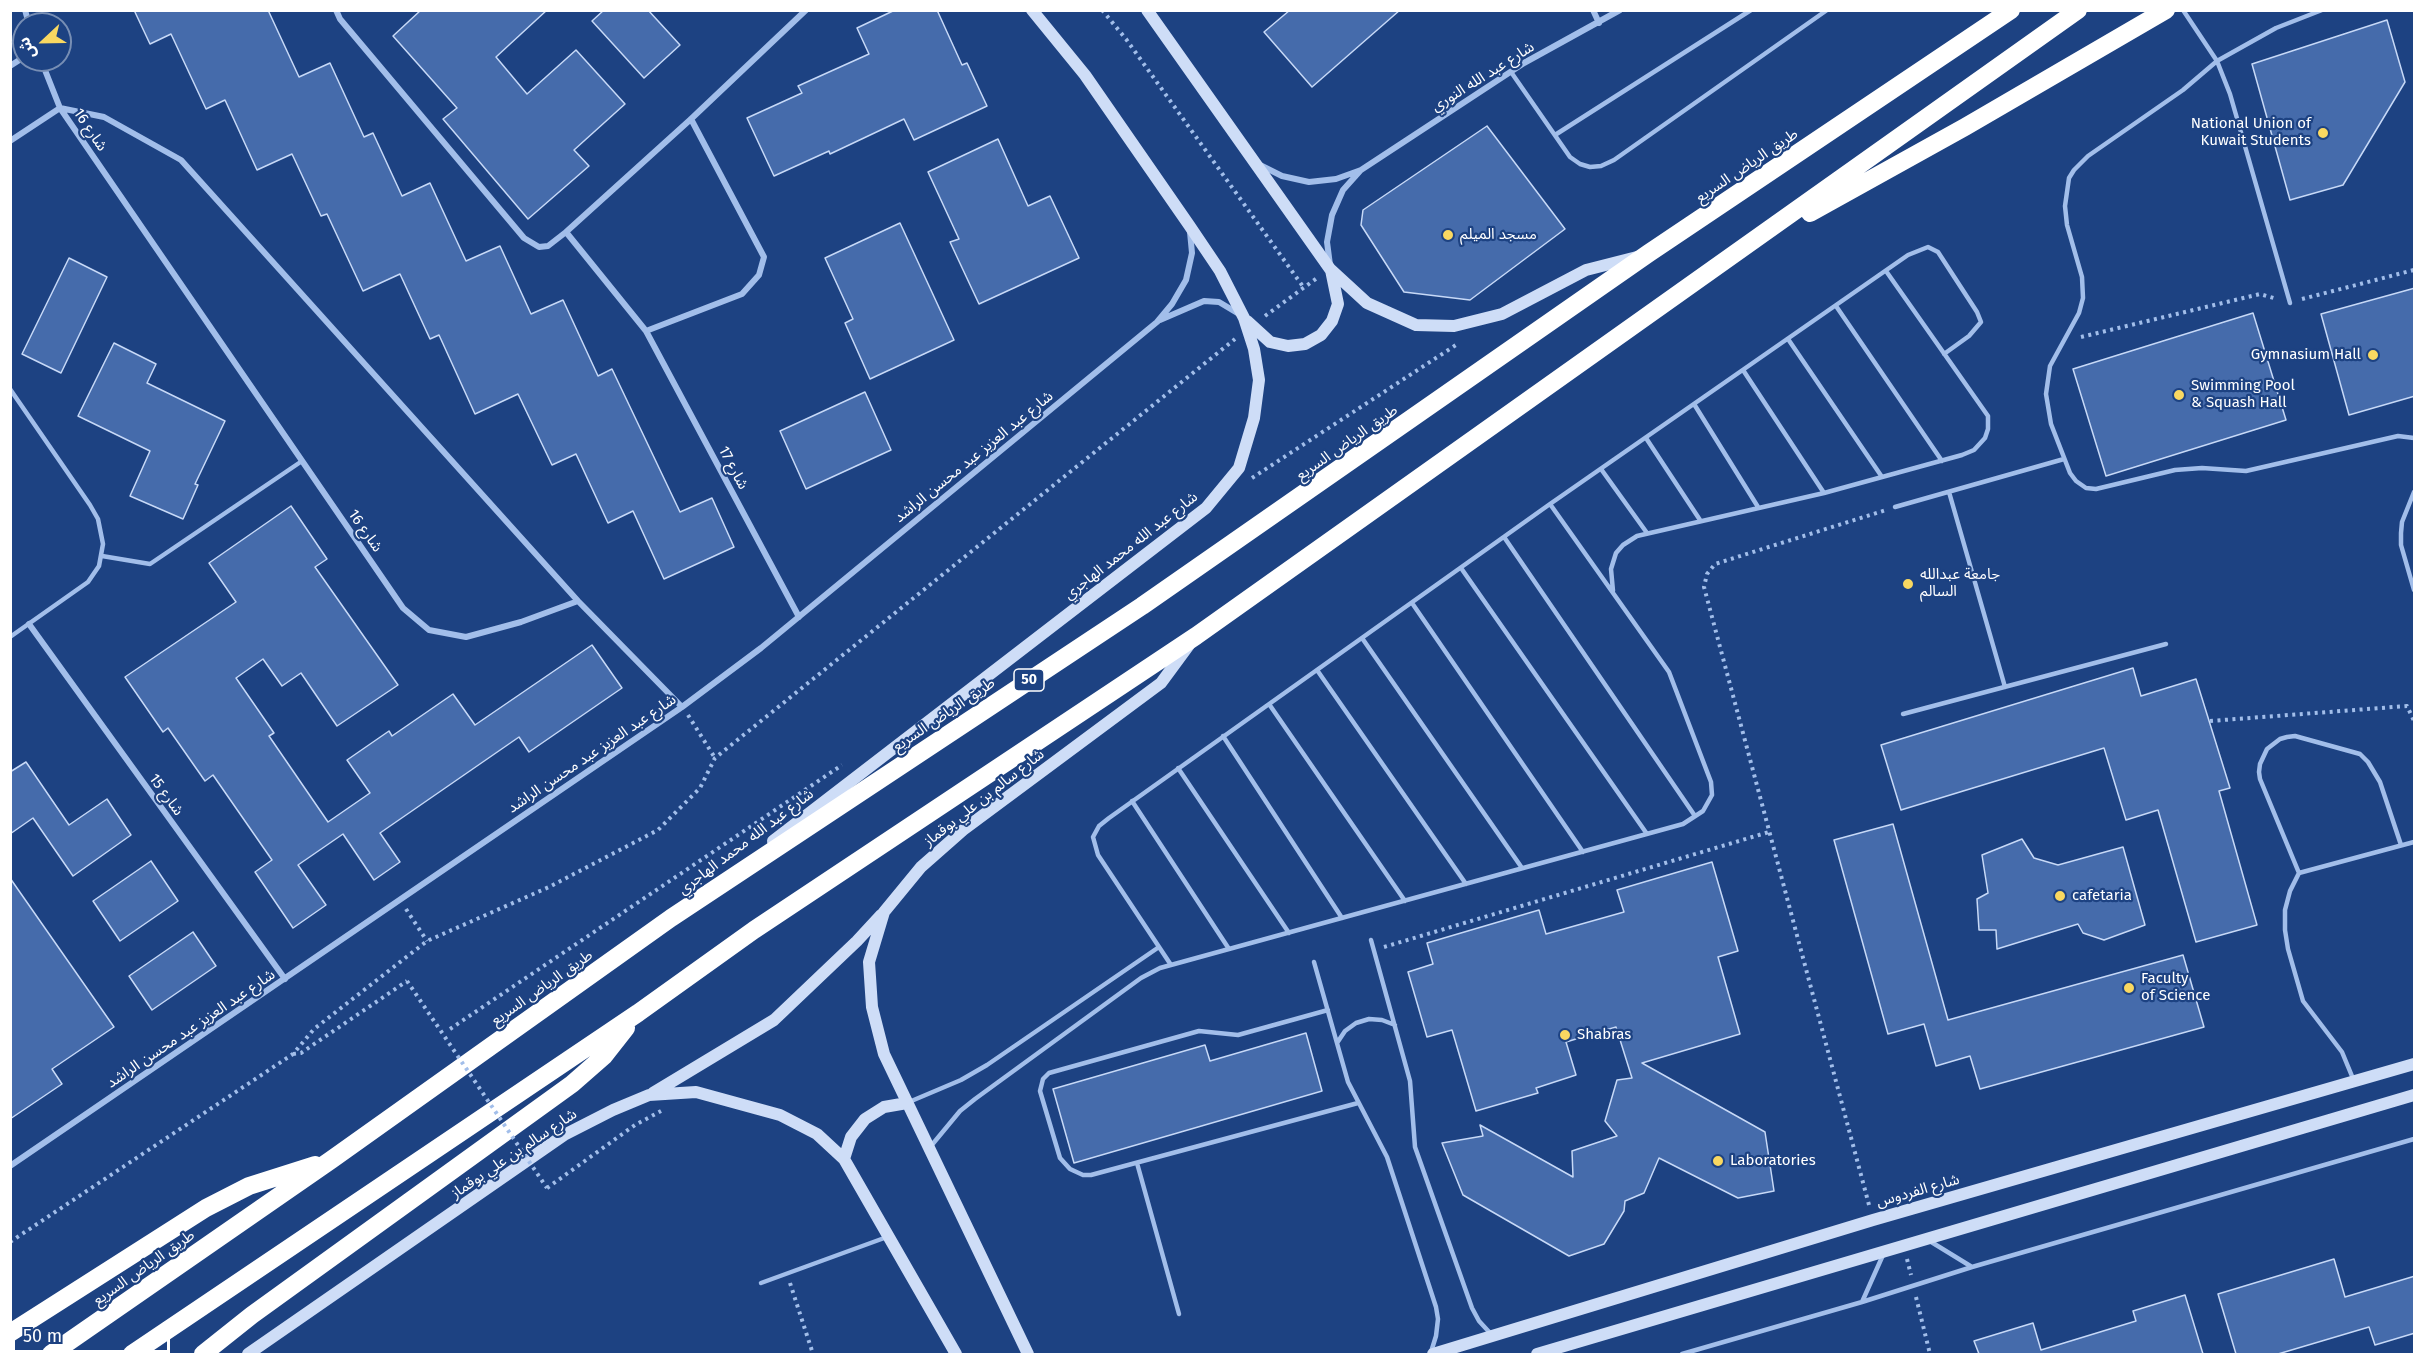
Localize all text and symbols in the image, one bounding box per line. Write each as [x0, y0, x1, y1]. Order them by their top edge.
north arrow [12, 12, 72, 72]
text: ش [14, 34, 40, 62]
street label: شارع عبد الله النوري [1428, 38, 1538, 116]
street label: شارع 16 [69, 105, 111, 155]
place label: National Union of Kuwait Students [2191, 115, 2311, 150]
street label: طريق الرياض السريع [1692, 125, 1802, 207]
marker: National Union of Kuwait Students [2316, 126, 2330, 140]
place label: مسجد الميلم [1460, 226, 1537, 244]
marker: مسجد الميلم [1441, 228, 1455, 242]
place label: Gymnasium Hall [2251, 346, 2361, 364]
marker: Gymnasium Hall [2366, 348, 2380, 362]
place label: Swimming Pool & Squash Hall [2191, 377, 2295, 412]
street label: شارع عبد العزيز عبد محسن الراشد [891, 387, 1057, 527]
marker: Swimming Pool & Squash Hall [2172, 388, 2186, 402]
street label: طريق الرياض السريع [1293, 401, 1401, 485]
street label: شارع 17 [714, 443, 752, 493]
street label: شارع عبد الله محمد الهاجري [1061, 488, 1201, 604]
street label: شارع 16 [344, 506, 386, 556]
place label: جامعة عبدالله السالم [1920, 566, 2000, 601]
marker: جامعة عبدالله السالم [1901, 577, 1915, 591]
road number: 50 [1014, 669, 1044, 691]
street label: طريق الرياض السريع [889, 674, 999, 756]
street label: شارع عبد العزيز عبد محسن الراشد [504, 691, 680, 817]
street label: شارع سالم بن علي بوقماز [920, 745, 1048, 851]
street label: شارع 15 [145, 771, 187, 819]
street label: شارع عبد الله محمد الهاجري [675, 785, 817, 899]
place label: cafetaria [2072, 887, 2132, 905]
marker: cafetaria [2053, 889, 2067, 903]
street label: طريق الرياض السريع [488, 946, 596, 1030]
street label: شارع عبد العزيز عبد محسن الراشد [103, 966, 279, 1092]
place label: Faculty of Science [2141, 970, 2210, 1005]
marker: Faculty of Science [2122, 981, 2136, 995]
place label: Shabras [1577, 1026, 1631, 1044]
marker: Shabras [1558, 1028, 1572, 1042]
street label: شارع سالم بن علي بوقماز [448, 1105, 580, 1203]
place label: Laboratories [1730, 1152, 1816, 1170]
marker: Laboratories [1711, 1154, 1725, 1168]
street label: شارع الفردوس [1874, 1171, 1962, 1211]
street label: طريق الرياض السريع [90, 1226, 198, 1310]
scale bar [15, 1314, 172, 1352]
text: 50 m [23, 1325, 62, 1347]

